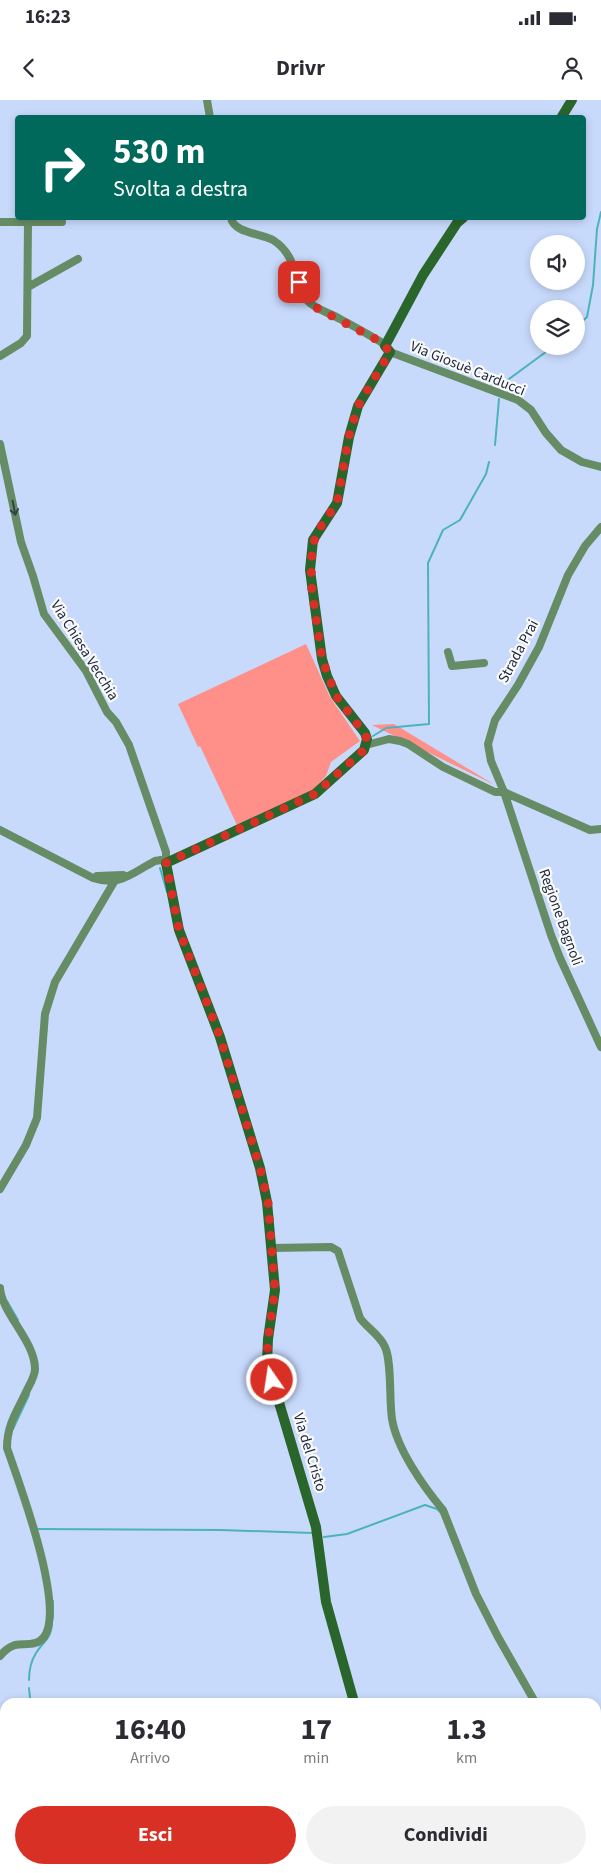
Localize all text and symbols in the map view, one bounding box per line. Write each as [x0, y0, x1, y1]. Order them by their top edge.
text: 16:23 [25, 4, 71, 31]
text: Drivr [276, 52, 325, 84]
icon: back [15, 54, 43, 82]
icon: person [558, 54, 586, 82]
text: 530 m [113, 127, 205, 177]
icon: right [30, 135, 95, 200]
text: Svolta a destra [113, 173, 248, 205]
map controls [530, 235, 585, 355]
button: sound [530, 235, 585, 290]
pin [278, 261, 320, 303]
icon: arrive [285, 268, 313, 296]
button: layers [530, 300, 585, 355]
street label: Via Giosuè Carducci [407, 336, 529, 401]
one-way arrow [10, 500, 19, 516]
street label: Via Chiesa Vecchia [45, 596, 124, 704]
street label: Strada Prai [493, 616, 544, 686]
street label: Regione Bagnoli [533, 866, 588, 968]
position arrow [245, 1353, 297, 1405]
street label: Via del Cristo [288, 1410, 331, 1494]
text: 16:40 [114, 1708, 186, 1751]
text: 17 [301, 1708, 332, 1751]
text: 1.3 [446, 1708, 487, 1751]
text: Arrivo [130, 1747, 170, 1769]
text: min [303, 1747, 329, 1769]
text: km [456, 1747, 477, 1769]
button: Esci [15, 1806, 296, 1864]
button: Condividi [306, 1806, 586, 1864]

